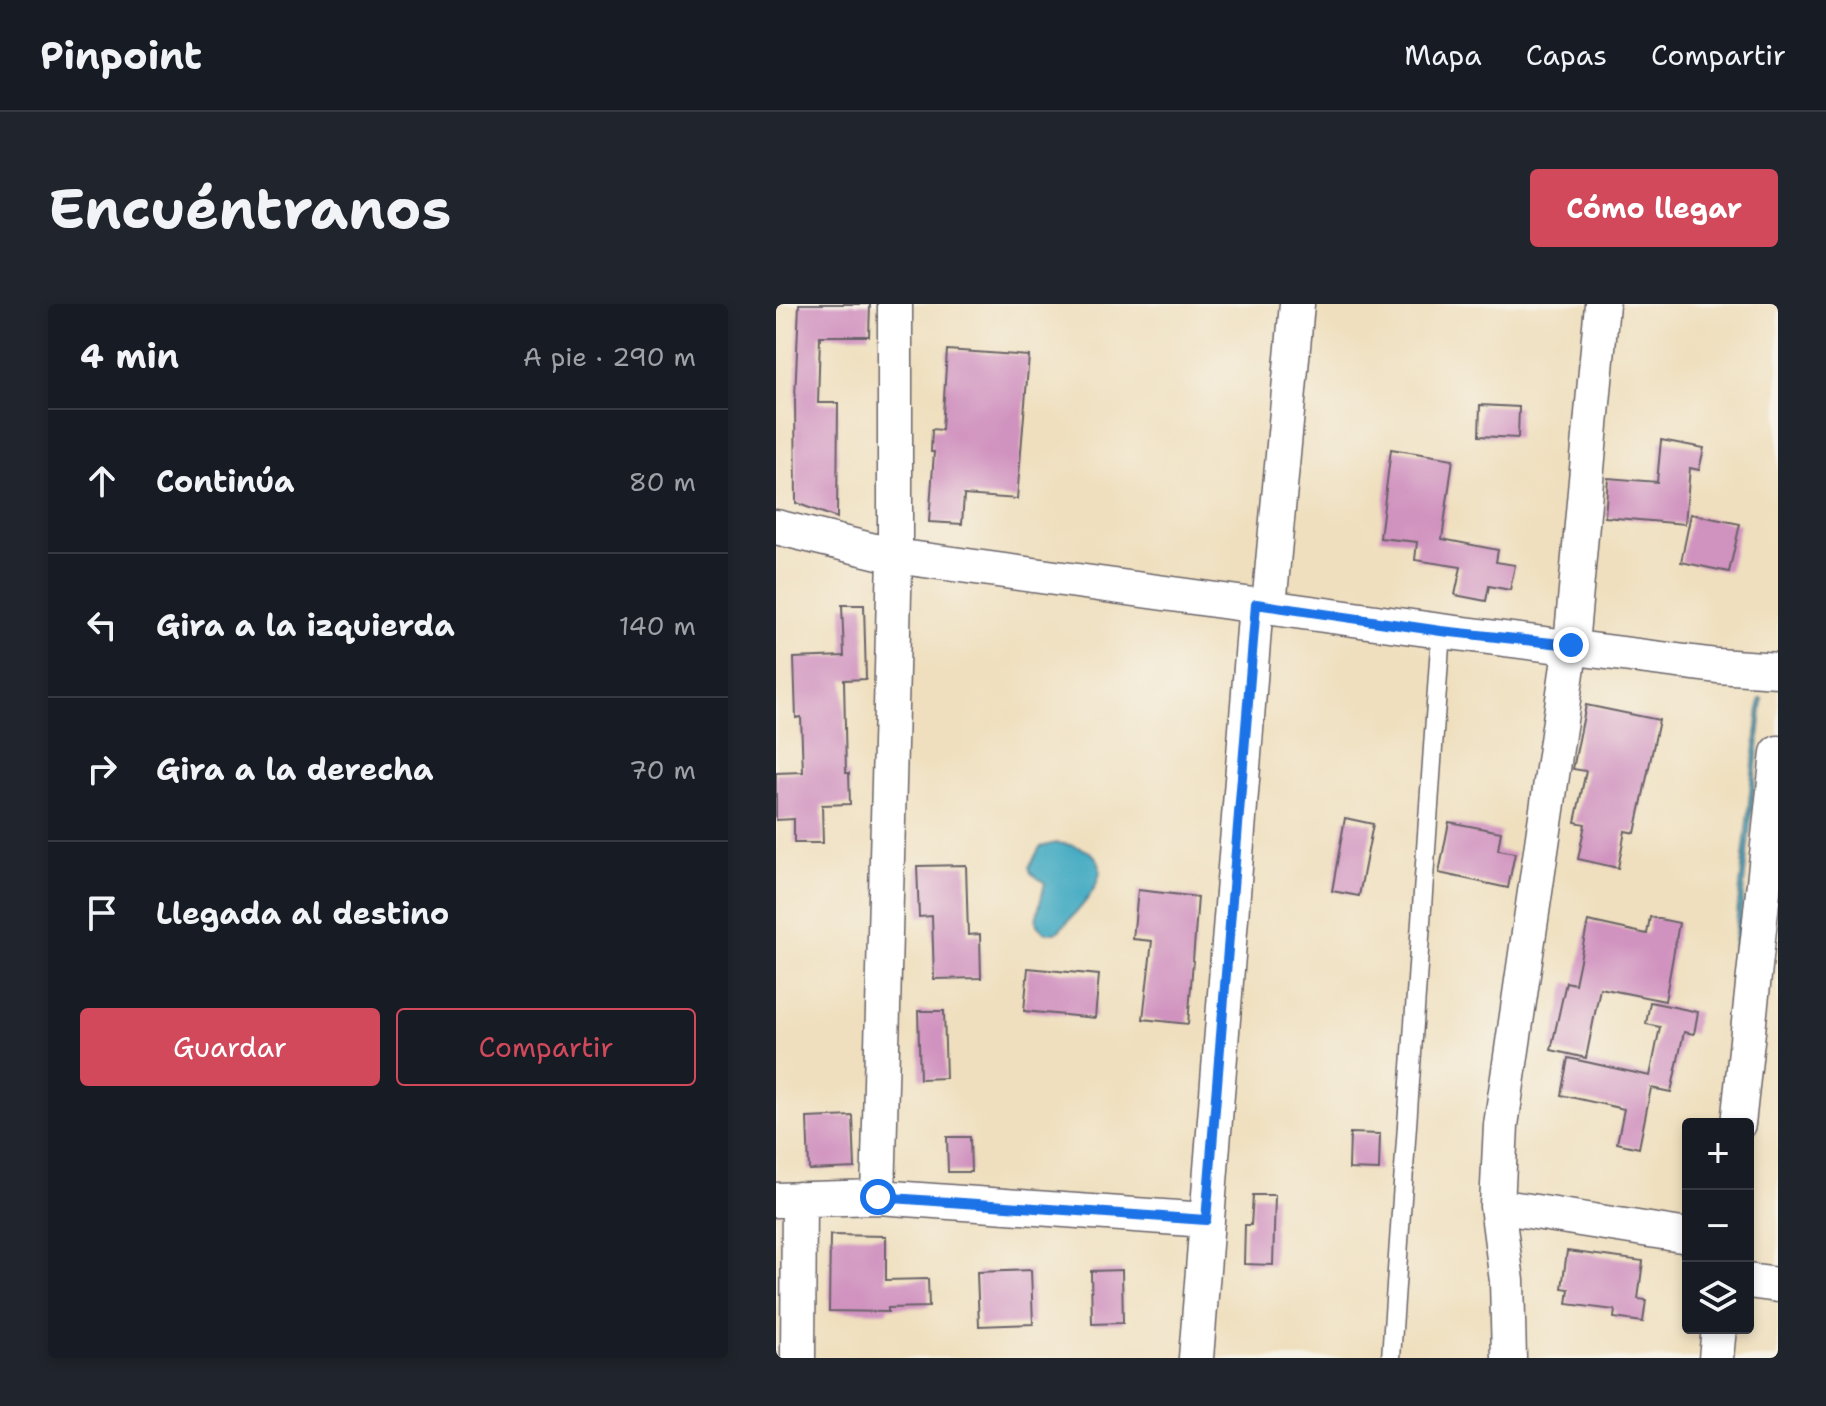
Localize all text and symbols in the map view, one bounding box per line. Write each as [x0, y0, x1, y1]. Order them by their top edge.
text: Pinpoint [40, 30, 202, 81]
text: Mapa [1404, 36, 1482, 74]
text: Capas [1526, 36, 1607, 74]
text: Compartir [1651, 36, 1786, 74]
button: Cómo llegar [1530, 169, 1778, 247]
text: Encuéntranos [48, 171, 451, 246]
text: 4 min [80, 333, 179, 379]
text: A pie · 290 m [523, 339, 696, 374]
icon: ahead [80, 459, 124, 503]
text: Continúa [156, 461, 295, 502]
text: 80 m [629, 464, 696, 499]
icon: left [80, 603, 124, 647]
text: Gira a la izquierda [156, 605, 455, 646]
text: 140 m [619, 608, 696, 643]
route end [1553, 627, 1589, 663]
icon: right [80, 747, 124, 791]
text: Gira a la derecha [156, 749, 434, 790]
text: 70 m [629, 752, 696, 787]
icon: arrive [80, 891, 124, 935]
text: Llegada al destino [156, 893, 449, 934]
button: Guardar [80, 1008, 380, 1086]
button: Compartir [396, 1008, 696, 1086]
map controls [1682, 1118, 1754, 1334]
button: + [1682, 1118, 1754, 1190]
route start [860, 1179, 896, 1215]
button: − [1682, 1190, 1754, 1262]
button: layers [1682, 1262, 1754, 1334]

